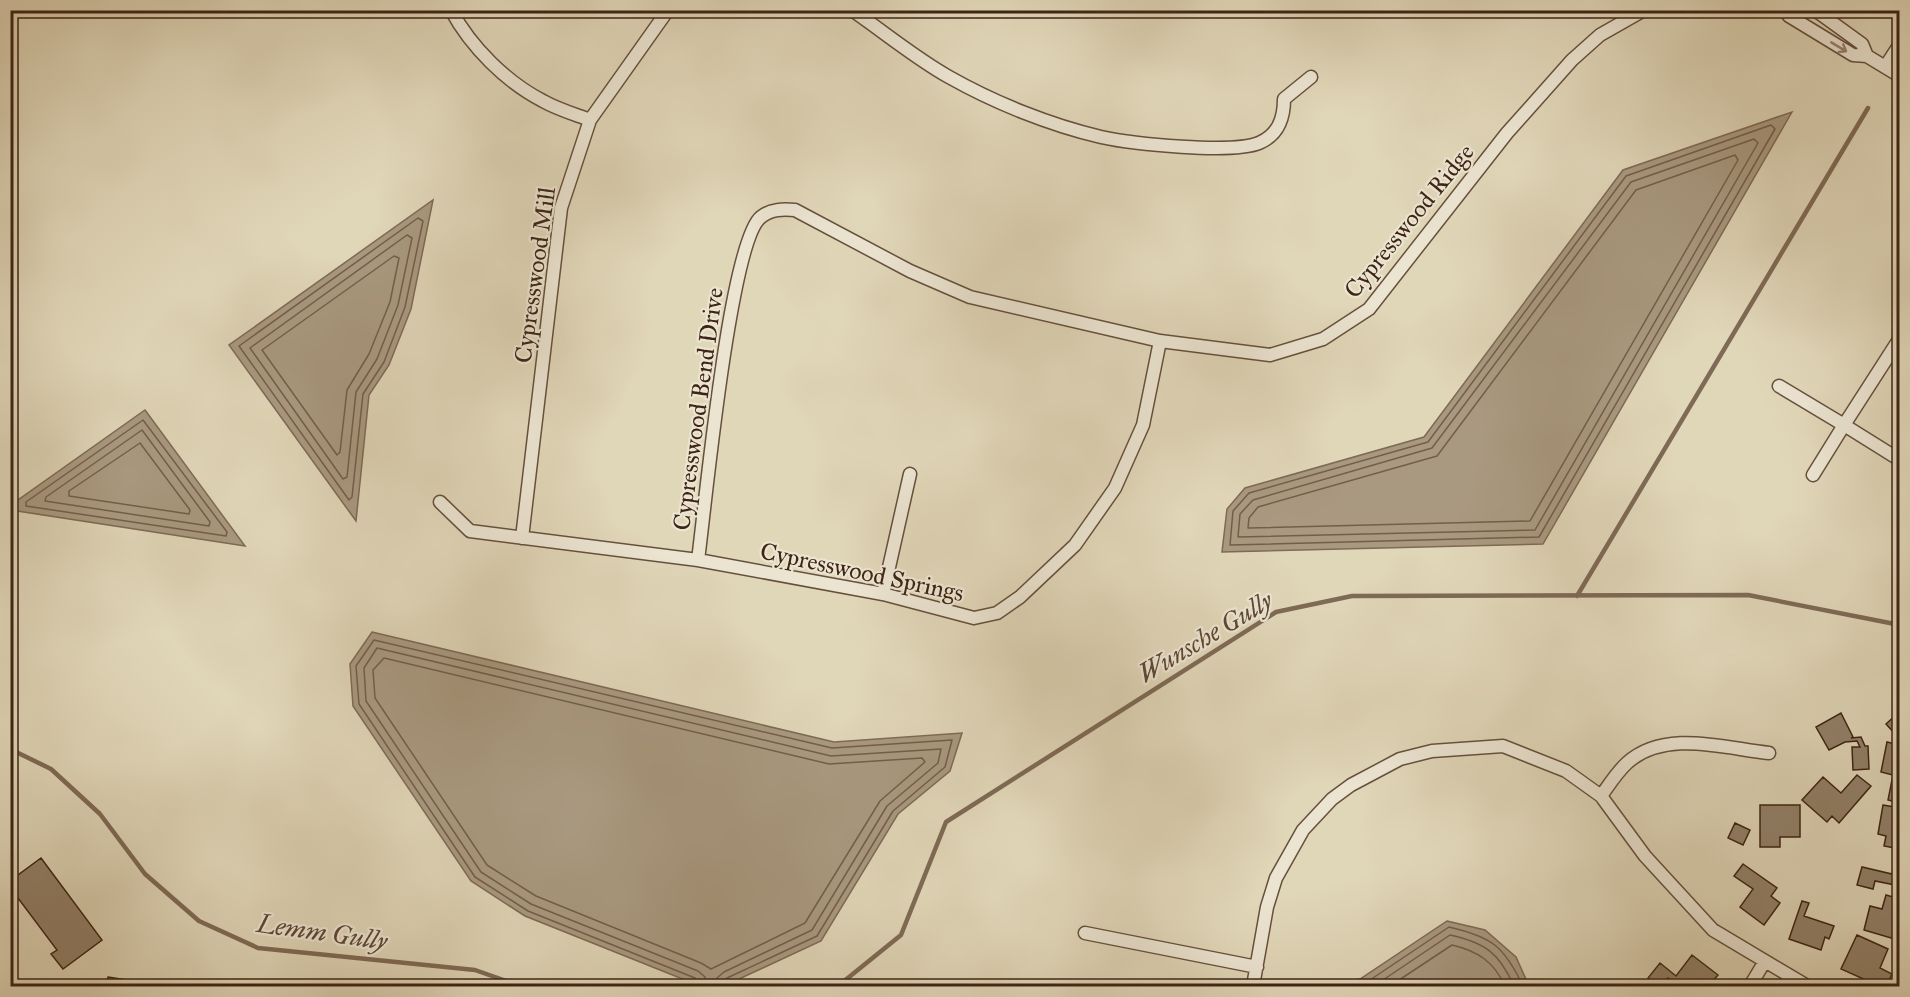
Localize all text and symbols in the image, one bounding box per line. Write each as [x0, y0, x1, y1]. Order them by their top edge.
one-way arrow [1830, 41, 1847, 53]
street label: Cypresswood Ridge [1338, 138, 1480, 304]
street label: Cypresswood Mill [508, 185, 562, 365]
street label: Cypresswood Bend Drive [666, 286, 730, 532]
street label: Cypresswood Springs [757, 536, 967, 608]
water label: Wunsche Gully [1132, 584, 1279, 690]
water label: Lemm Gully [254, 907, 390, 957]

